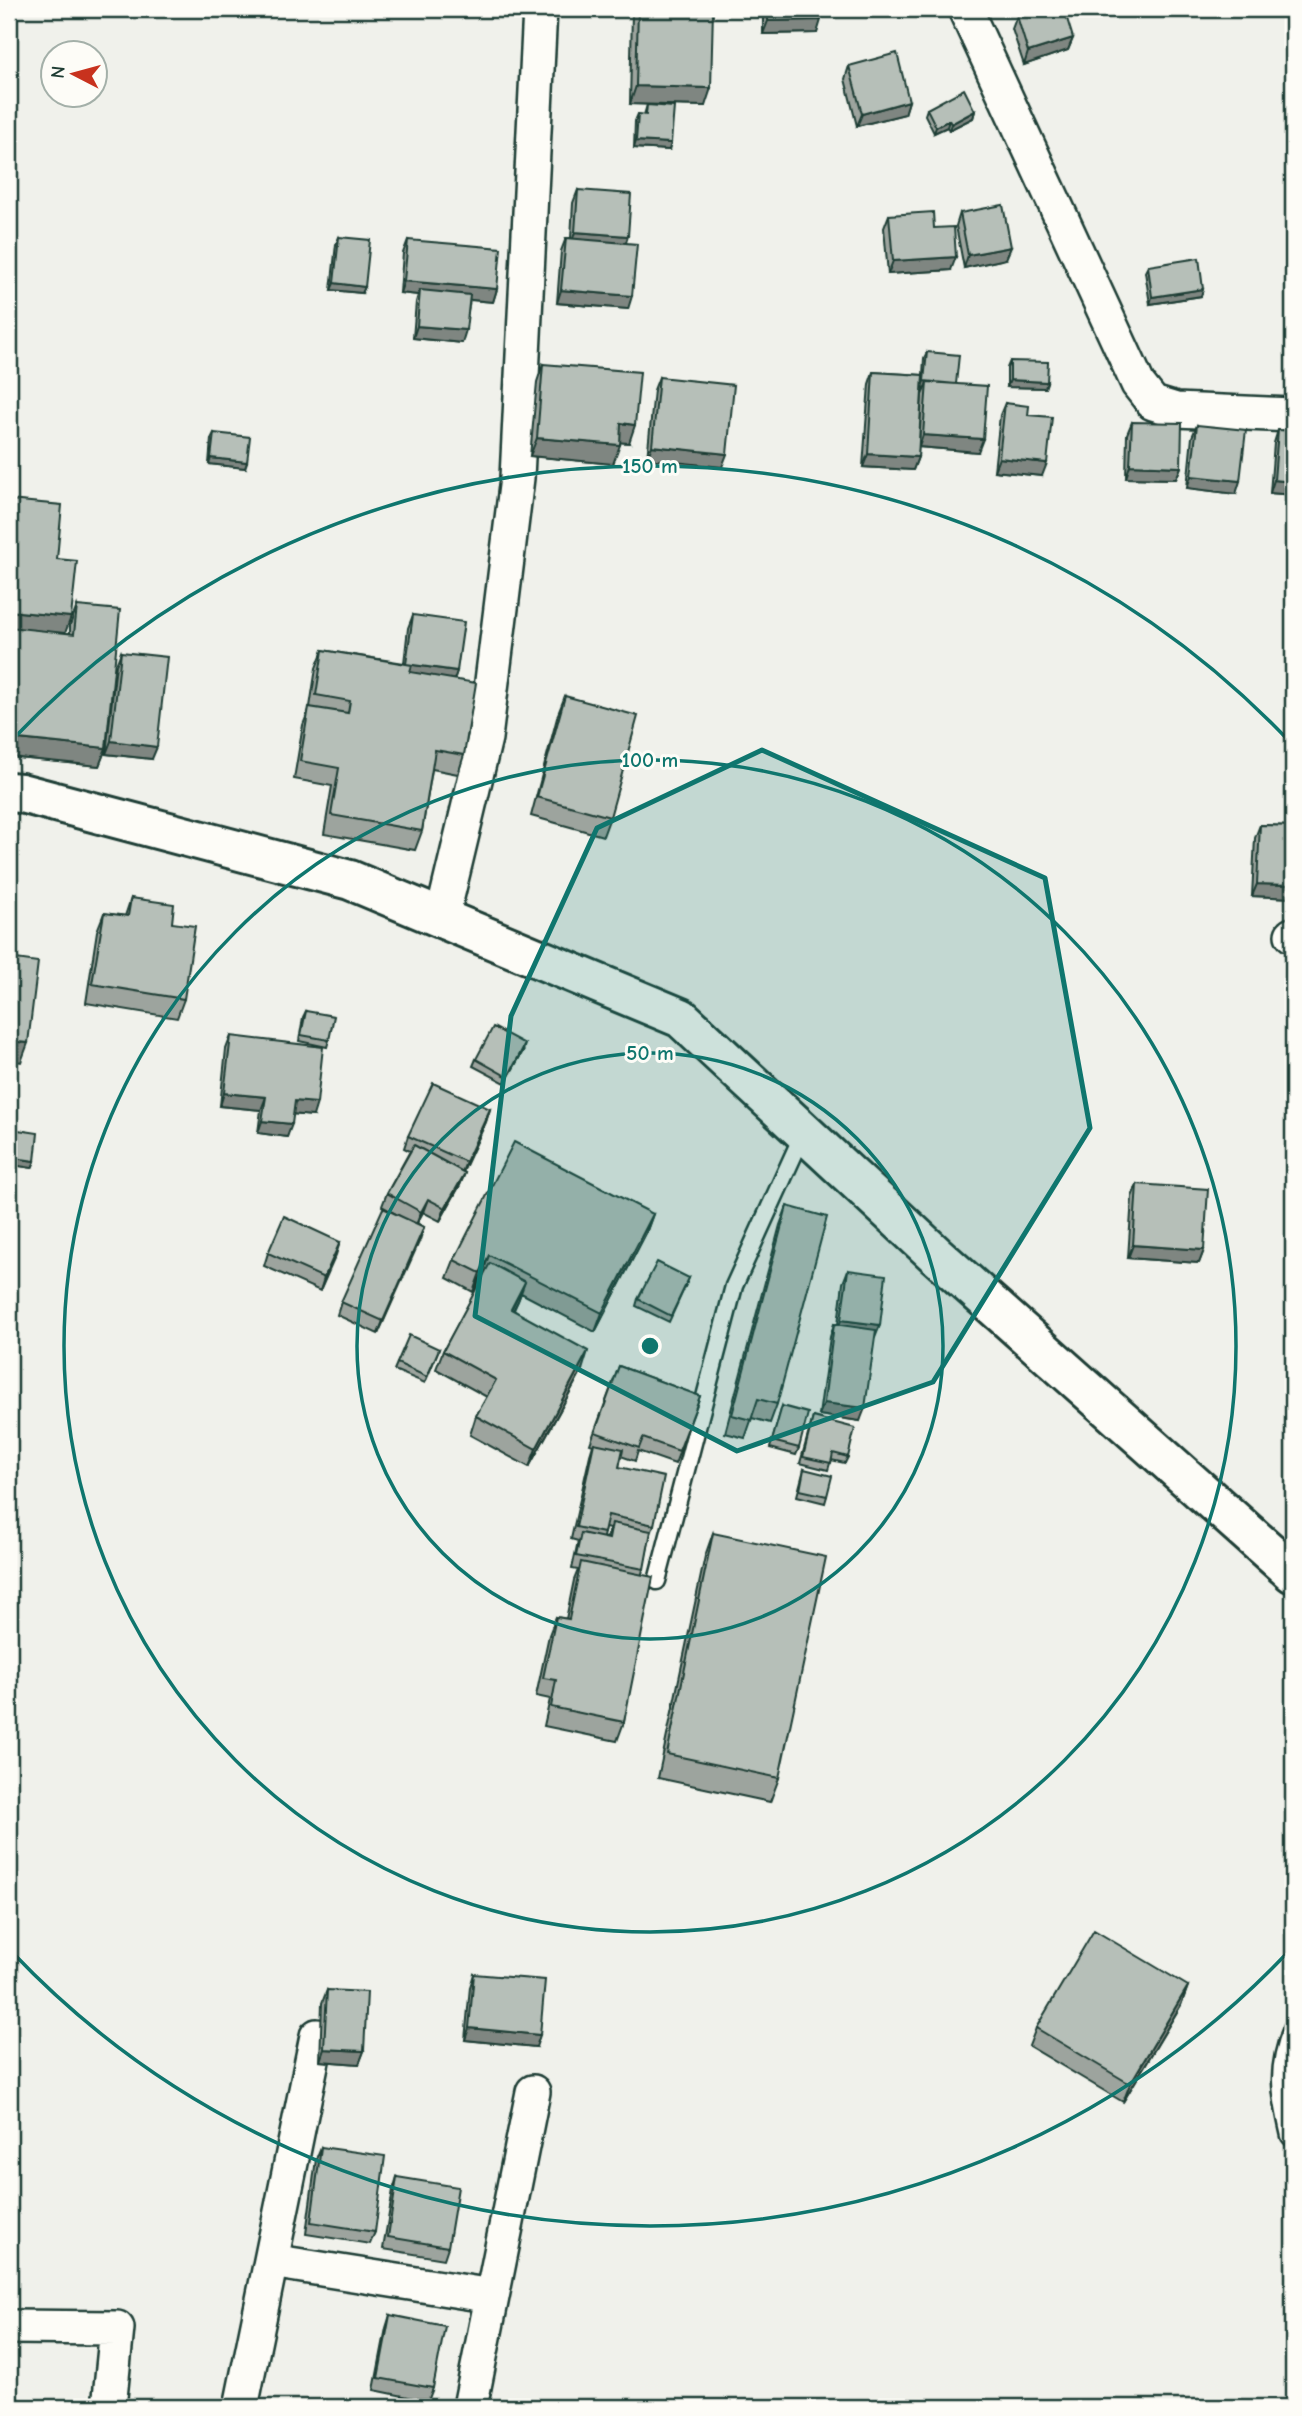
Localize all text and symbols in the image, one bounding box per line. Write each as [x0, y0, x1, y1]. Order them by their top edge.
north arrow [38, 38, 108, 108]
text: N [47, 65, 70, 80]
text: 150 m [622, 454, 678, 478]
text: 100 m [622, 748, 678, 772]
text: 50 m [626, 1041, 674, 1065]
centre of rings [638, 1334, 662, 1358]

